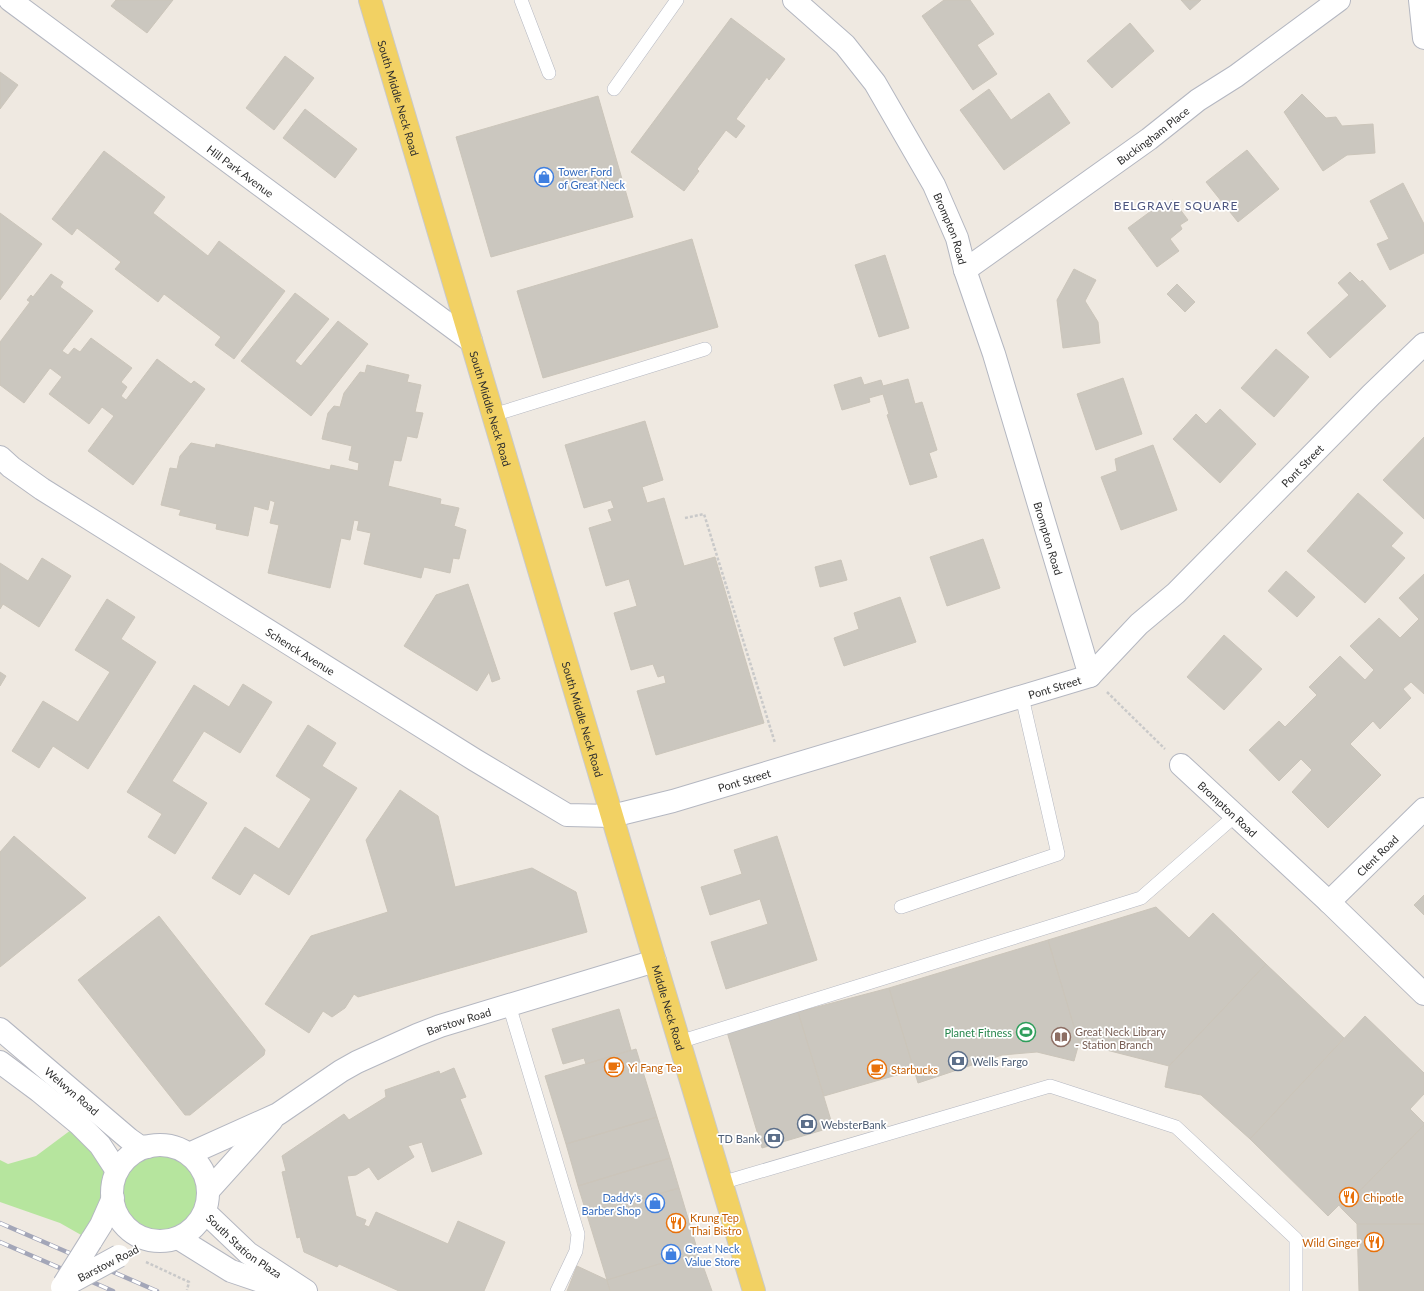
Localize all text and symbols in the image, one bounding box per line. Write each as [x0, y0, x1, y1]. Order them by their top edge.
street label: South Middle Neck Road [376, 39, 422, 157]
street label: Buckingham Place [1114, 103, 1191, 167]
street label: Hill Park Avenue [205, 142, 277, 200]
place label: Tower Ford of Great Neck [558, 165, 626, 191]
shop icon: Tower Ford of Great Neck [533, 166, 555, 188]
street label: Brompton Road [932, 191, 970, 266]
district label: BELGRAVE SQUARE [1114, 198, 1238, 213]
street label: South Middle Neck Road [468, 349, 514, 468]
street label: Pont Street [1278, 441, 1326, 489]
street label: Brompton Road [1032, 500, 1066, 576]
street label: Schenck Avenue [264, 624, 338, 677]
street label: South Middle Neck Road [560, 660, 607, 778]
street label: Pont Street [1027, 673, 1083, 701]
street label: Pont Street [716, 766, 772, 794]
street label: Brompton Road [1196, 778, 1260, 839]
street label: Clent Road [1353, 832, 1400, 878]
street label: Middle Neck Road [650, 963, 688, 1052]
street label: Barstow Road [424, 1004, 492, 1037]
sports icon: Planet Fitness [1015, 1021, 1037, 1043]
place label: Great Neck Library - Station Branch [1075, 1025, 1166, 1051]
place label: Planet Fitness [944, 1026, 1012, 1039]
library icon: Great Neck Library - Station Branch [1050, 1026, 1072, 1048]
bank icon: Wells Fargo [947, 1050, 969, 1072]
place label: Wells Fargo [972, 1055, 1028, 1068]
cafe icon: Yi Fang Tea [603, 1056, 625, 1078]
cafe icon: Starbucks [866, 1058, 888, 1080]
place label: Yi Fang Tea [628, 1061, 682, 1074]
place label: Starbucks [891, 1063, 938, 1076]
street label: Welwyn Road [43, 1064, 102, 1117]
bank icon: WebsterBank [796, 1113, 818, 1135]
place label: WebsterBank [821, 1118, 887, 1131]
bank icon: TD Bank [763, 1127, 785, 1149]
place label: TD Bank [718, 1132, 760, 1145]
restaurant icon: Chipotle [1338, 1186, 1360, 1208]
place label: Daddy's Barber Shop [582, 1191, 641, 1217]
place label: Chipotle [1363, 1191, 1404, 1204]
shop icon: Daddy's Barber Shop [644, 1192, 666, 1214]
street label: South Station Plaza [204, 1211, 284, 1280]
place label: Krung Tep Thai Bistro [690, 1211, 742, 1237]
restaurant icon: Krung Tep Thai Bistro [665, 1212, 687, 1234]
restaurant icon: Wild Ginger [1363, 1231, 1385, 1253]
place label: Wild Ginger [1302, 1236, 1360, 1249]
street label: Barstow Road [75, 1242, 141, 1284]
place label: Great Neck Value Store [685, 1242, 740, 1268]
shop icon: Great Neck Value Store [660, 1243, 682, 1265]

